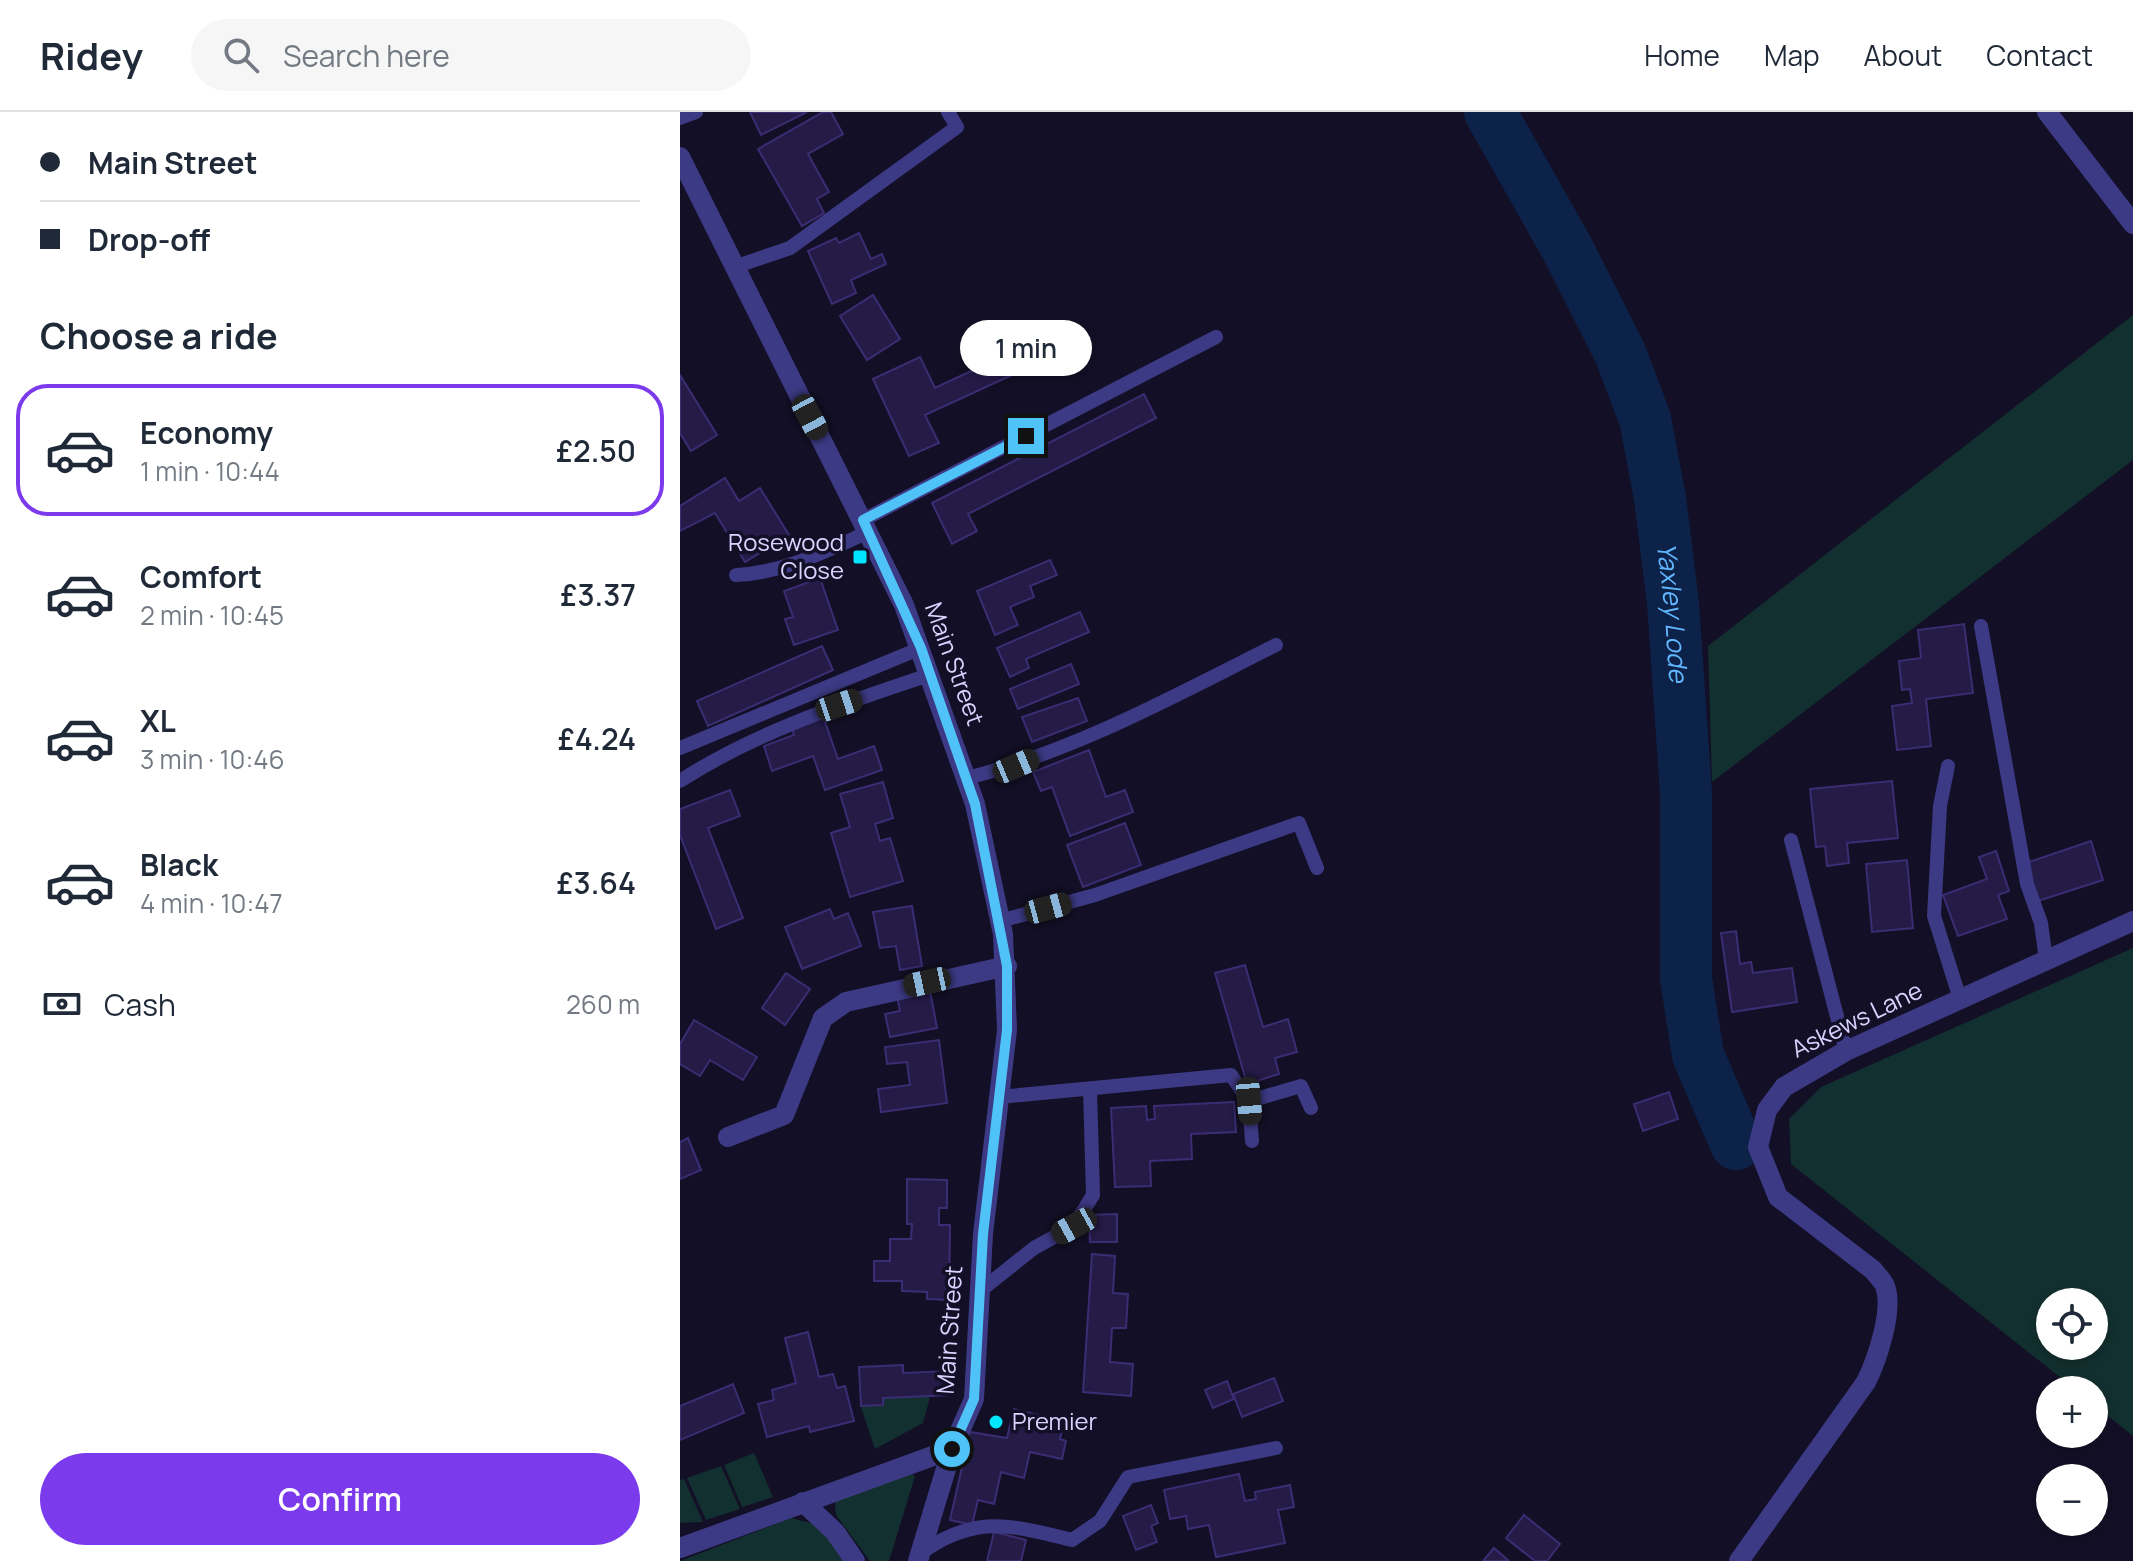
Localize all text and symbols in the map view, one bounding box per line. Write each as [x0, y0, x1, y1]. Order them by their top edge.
search box [191, 19, 751, 91]
text: Ridey [40, 29, 143, 81]
icon: search [219, 33, 263, 77]
text: Search here [283, 35, 450, 76]
text: Home [1644, 36, 1720, 74]
text: Map [1764, 36, 1820, 74]
text: About [1864, 36, 1942, 74]
text: Contact [1986, 36, 2093, 74]
text: Main Street [88, 142, 258, 183]
text: Drop-off [88, 219, 210, 260]
text: Choose a ride [40, 311, 278, 360]
callout: 1 min [960, 320, 1092, 376]
text: 1 min [995, 330, 1057, 366]
car [788, 390, 832, 444]
text: Economy [140, 412, 273, 453]
icon: car [44, 414, 116, 486]
route end [1008, 418, 1044, 454]
text: £2.50 [556, 430, 636, 471]
text: 1 min · 10:44 [140, 453, 280, 489]
place label: Rosewood Close [728, 525, 844, 586]
water label: Yaxley Lode [1649, 541, 1697, 685]
marker: Rosewood Close [851, 548, 869, 566]
text: Comfort [140, 556, 262, 597]
icon: car [44, 558, 116, 630]
text: £3.37 [560, 574, 636, 615]
text: 2 min · 10:45 [140, 597, 284, 633]
street label: Main Street [918, 597, 993, 730]
car [812, 686, 866, 724]
text: XL [140, 700, 176, 741]
icon: car [44, 702, 116, 774]
text: £4.24 [558, 718, 636, 759]
text: 3 min · 10:46 [140, 741, 285, 777]
car [989, 746, 1043, 786]
text: Black [140, 844, 218, 885]
icon: car [44, 846, 116, 918]
text: £3.64 [556, 862, 636, 903]
text: 4 min · 10:47 [140, 885, 283, 921]
car [1022, 890, 1074, 926]
car [901, 965, 953, 999]
street label: Askews Lane [1785, 973, 1927, 1065]
icon: cash [40, 982, 84, 1026]
text: Cash [104, 984, 176, 1025]
text: 260 m [566, 986, 640, 1022]
car [1235, 1076, 1263, 1126]
car [1047, 1204, 1101, 1248]
street label: Main Street [928, 1265, 969, 1395]
map controls [2036, 1288, 2108, 1536]
button: locate [2036, 1288, 2108, 1360]
button: + [2036, 1376, 2108, 1448]
place label: Premier [1012, 1404, 1098, 1437]
marker: Premier [987, 1413, 1005, 1431]
route start [934, 1431, 970, 1467]
button: Confirm [40, 1453, 640, 1545]
button: − [2036, 1464, 2108, 1536]

